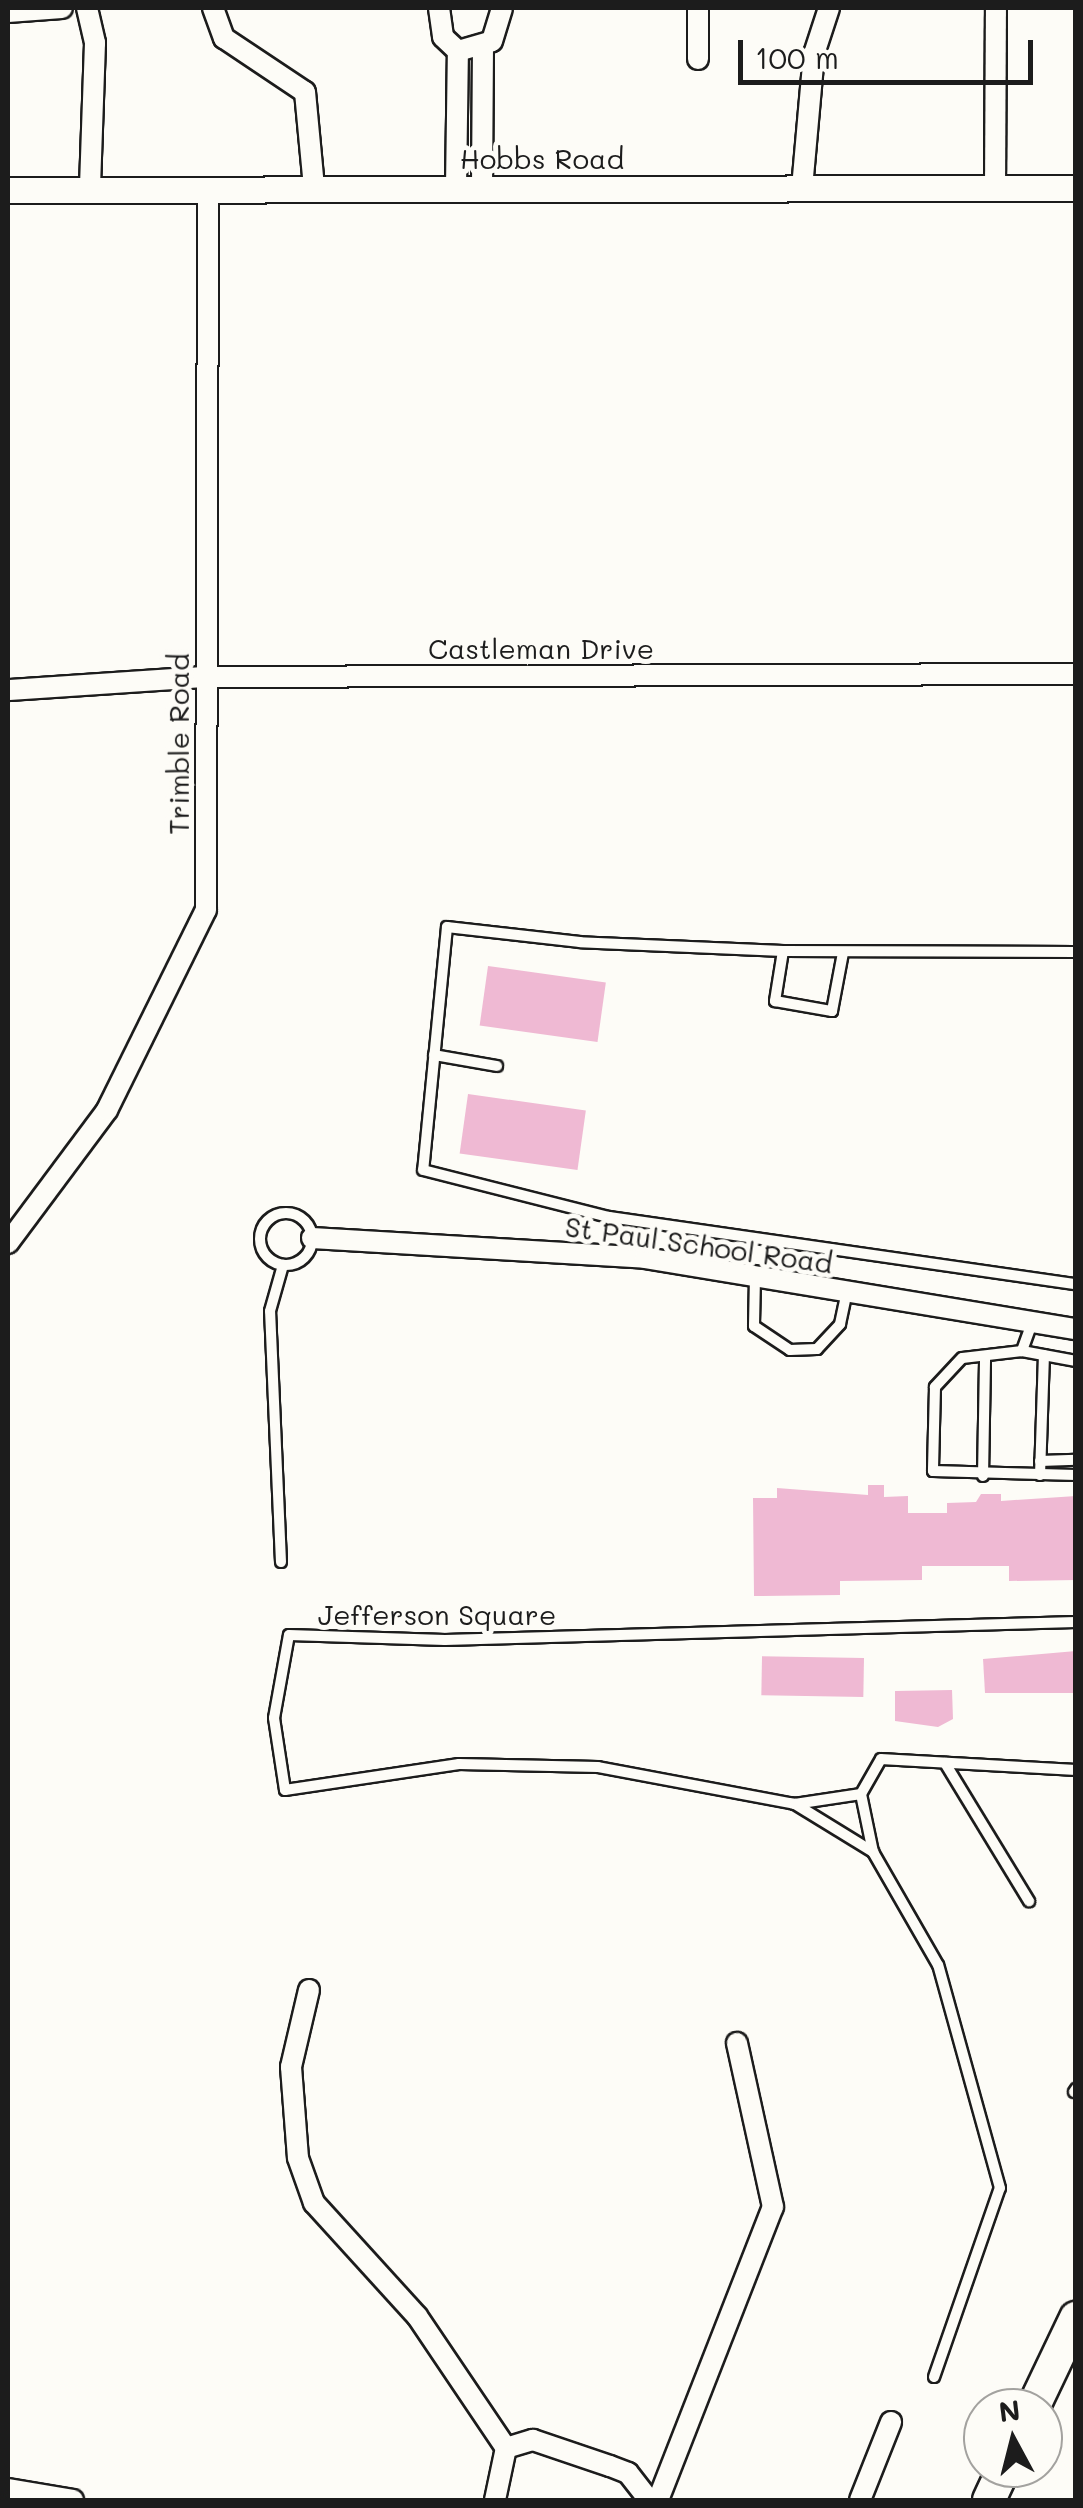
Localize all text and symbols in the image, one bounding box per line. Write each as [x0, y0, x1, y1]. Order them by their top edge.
scale bar [743, 20, 1038, 82]
text: 100 m [755, 37, 839, 77]
street label: Hobbs Road [460, 141, 624, 175]
street label: Castleman Drive [428, 631, 654, 665]
street label: Trimble Road [161, 653, 195, 835]
street label: St Paul School Road [563, 1209, 835, 1279]
street label: Jefferson Square [318, 1597, 556, 1631]
north arrow [963, 2388, 1063, 2488]
text: N [997, 2391, 1022, 2429]

